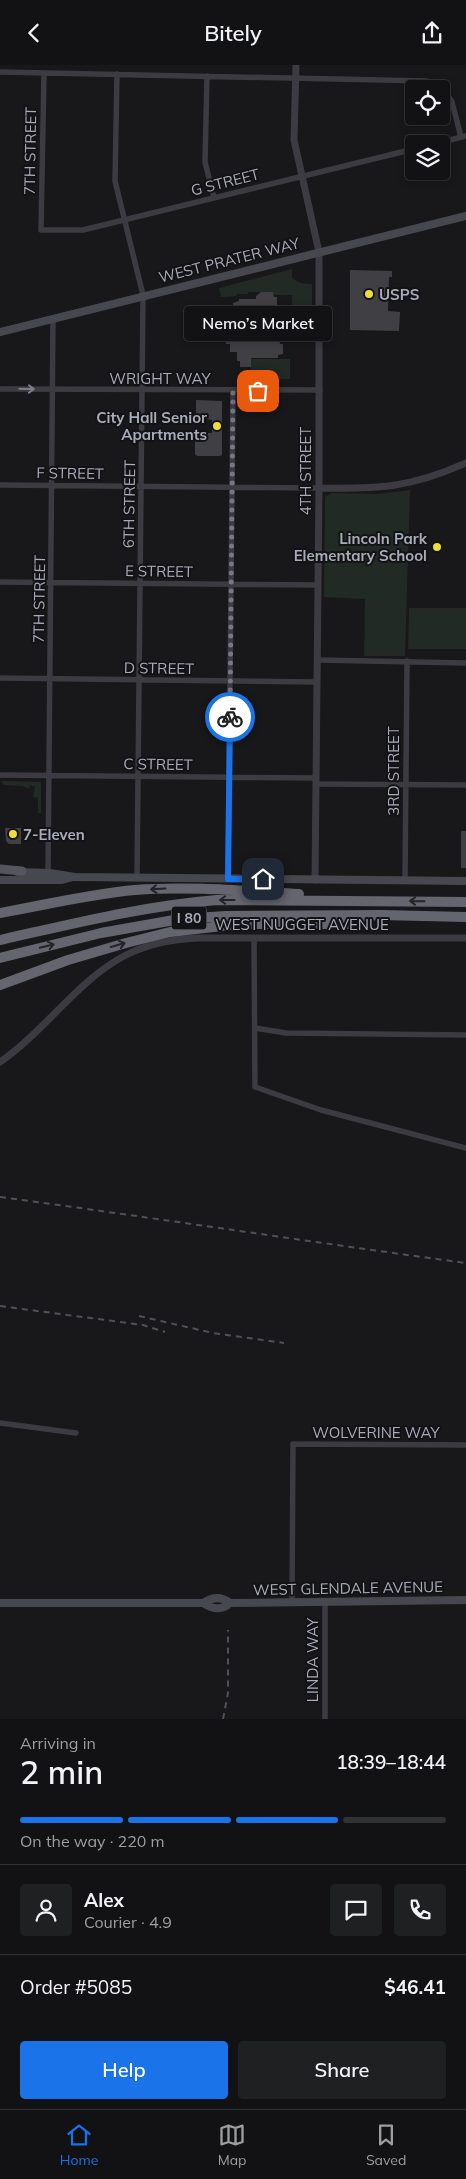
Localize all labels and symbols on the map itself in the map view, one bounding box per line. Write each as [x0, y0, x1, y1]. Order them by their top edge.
street label: 7TH STREET [20, 107, 40, 195]
street label: G STREET [189, 164, 261, 200]
street label: WEST PRATER WAY [157, 233, 302, 287]
place label: USPS [379, 285, 420, 304]
marker: USPS [363, 288, 375, 300]
callout: Nemo’s Market [184, 306, 332, 341]
street label: WRIGHT WAY [109, 369, 212, 388]
pin [237, 370, 279, 412]
one-way arrow [18, 384, 34, 394]
place label: City Hall Senior Apartments [96, 408, 207, 444]
marker: City Hall Senior Apartments [211, 420, 223, 432]
street label: 4TH STREET [296, 427, 315, 515]
street label: 6TH STREET [119, 460, 139, 548]
street label: F STREET [36, 463, 104, 483]
place label: Lincoln Park Elementary School [294, 529, 428, 565]
marker: Lincoln Park Elementary School [431, 541, 443, 553]
street label: 7TH STREET [29, 555, 49, 643]
street label: E STREET [125, 561, 193, 581]
street label: D STREET [124, 658, 194, 678]
courier [205, 692, 255, 742]
street label: 3RD STREET [384, 726, 403, 816]
street label: C STREET [123, 754, 193, 774]
place label: 7-Eleven [23, 825, 85, 844]
marker: 7-Eleven [7, 828, 19, 840]
pin [242, 858, 284, 900]
one-way arrow [150, 884, 166, 893]
one-way arrow [219, 895, 236, 905]
one-way arrow [410, 896, 426, 906]
road number: I 80 [172, 906, 206, 929]
street label: WEST NUGGET AVENUE [215, 915, 389, 934]
one-way arrow [109, 940, 125, 950]
one-way arrow [39, 941, 55, 950]
street label: WOLVERINE WAY [312, 1423, 441, 1442]
street label: WEST GLENDALE AVENUE [253, 1577, 443, 1599]
street label: LINDA WAY [303, 1617, 322, 1702]

